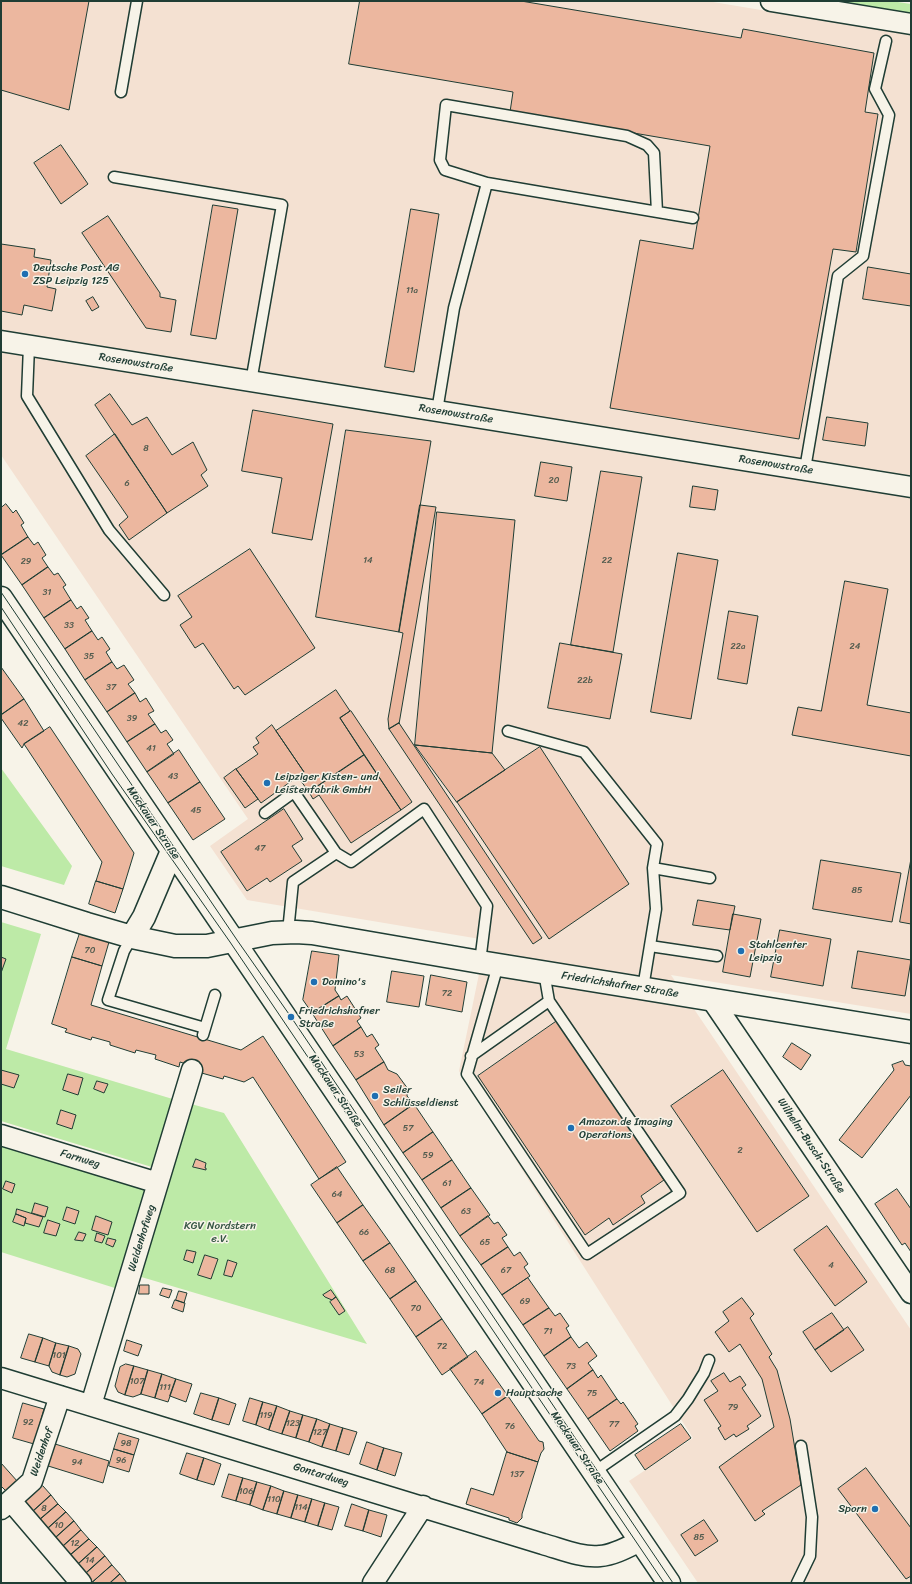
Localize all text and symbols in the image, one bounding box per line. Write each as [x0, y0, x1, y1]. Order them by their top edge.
place label: Deutsche Post AG ZSP Leipzig 125 [33, 261, 119, 287]
marker: Deutsche Post AG ZSP Leipzig 125 [20, 269, 30, 279]
house number: 11a [406, 286, 418, 296]
street label: Rosenowstraße [98, 351, 174, 375]
street label: Rosenowstraße [418, 402, 494, 426]
house number: 8 [143, 444, 149, 454]
street label: Rosenowstraße [738, 453, 814, 477]
house number: 20 [549, 476, 559, 486]
house number: 6 [124, 479, 130, 489]
house number: 14 [363, 556, 373, 566]
house number: 22 [602, 556, 612, 566]
house number: 29 [21, 557, 31, 567]
house number: 31 [43, 588, 51, 598]
house number: 33 [64, 621, 74, 631]
house number: 22a [731, 642, 745, 652]
house number: 24 [850, 642, 860, 652]
house number: 35 [84, 652, 94, 662]
house number: 22b [577, 676, 593, 686]
house number: 37 [106, 683, 116, 693]
house number: 39 [127, 714, 137, 724]
house number: 42 [18, 719, 28, 729]
house number: 41 [146, 744, 156, 754]
place label: Leipziger Kisten- und Leistenfabrik GmbH [275, 770, 378, 796]
house number: 43 [168, 772, 178, 782]
marker: Leipziger Kisten- und Leistenfabrik GmbH [262, 778, 272, 788]
street label: Mockauer Straße [124, 784, 182, 862]
house number: 45 [190, 806, 202, 816]
house number: 47 [255, 844, 265, 854]
house number: 85 [852, 886, 862, 896]
place label: Stahlcenter Leipzig [749, 938, 806, 964]
house number: 70 [85, 946, 95, 956]
marker: Stahlcenter Leipzig [736, 946, 746, 956]
street label: Friedrichshafner Straße [561, 969, 679, 1001]
place label: Domino's [322, 975, 366, 989]
marker: Domino's [309, 977, 319, 987]
house number: 72 [442, 989, 452, 999]
place label: Friedrichshafner Straße [299, 1004, 379, 1030]
marker: Friedrichshafner Straße [286, 1012, 296, 1022]
house number: 53 [354, 1050, 364, 1060]
street label: Mockauer Straße [306, 1052, 364, 1130]
place label: Seiler Schlüsseldienst [383, 1083, 458, 1109]
marker: Seiler Schlüsseldienst [370, 1091, 380, 1101]
street label: Wilhelm-Busch-Straße [774, 1096, 848, 1196]
place label: Amazon.de Imaging Operations [579, 1115, 673, 1141]
marker: Amazon.de Imaging Operations [566, 1123, 576, 1133]
house number: 57 [403, 1124, 413, 1134]
house number: 2 [737, 1146, 743, 1156]
street label: Farnweg [59, 1147, 101, 1171]
house number: 59 [422, 1151, 434, 1161]
house number: 61 [443, 1179, 451, 1189]
house number: 64 [332, 1190, 342, 1200]
street label: Weidenhofweg [126, 1203, 158, 1273]
house number: 63 [461, 1207, 471, 1217]
park label: KGV Nordstern e.V. [184, 1219, 256, 1245]
house number: 66 [359, 1228, 369, 1238]
house number: 65 [480, 1238, 490, 1248]
house number: 4 [828, 1261, 834, 1271]
house number: 68 [385, 1266, 395, 1276]
house number: 67 [501, 1266, 511, 1276]
house number: 69 [520, 1297, 530, 1307]
house number: 70 [411, 1304, 421, 1314]
house number: 71 [544, 1327, 552, 1337]
house number: 72 [437, 1342, 447, 1352]
house number: 101 [52, 1351, 66, 1361]
house number: 73 [566, 1362, 576, 1372]
house number: 107 [130, 1377, 144, 1387]
house number: 74 [474, 1378, 484, 1388]
house number: 111 [159, 1383, 171, 1393]
place label: Hauptsache [506, 1386, 563, 1400]
marker: Hauptsache [493, 1388, 503, 1398]
house number: 75 [587, 1389, 597, 1399]
house number: 79 [728, 1403, 738, 1413]
street label: Mockauer Straße [548, 1409, 606, 1487]
house number: 119 [259, 1411, 273, 1421]
house number: 92 [23, 1418, 33, 1428]
house number: 123 [286, 1419, 300, 1429]
house number: 77 [609, 1420, 619, 1430]
house number: 76 [505, 1422, 515, 1432]
street label: Weidenhof [28, 1426, 56, 1478]
house number: 127 [313, 1428, 327, 1438]
house number: 98 [121, 1439, 131, 1449]
house number: 96 [116, 1456, 126, 1466]
house number: 94 [71, 1458, 83, 1468]
street label: Gontardweg [292, 1460, 350, 1490]
house number: 137 [510, 1470, 524, 1480]
house number: 106 [239, 1487, 253, 1497]
house number: 110 [267, 1495, 281, 1505]
place label: Sporn [838, 1502, 867, 1516]
house number: 114 [294, 1503, 308, 1513]
house number: 8 [41, 1504, 47, 1514]
marker: Sporn [870, 1504, 880, 1514]
house number: 10 [54, 1521, 64, 1531]
house number: 85 [694, 1533, 704, 1543]
house number: 12 [70, 1539, 80, 1549]
house number: 14 [85, 1556, 95, 1566]

